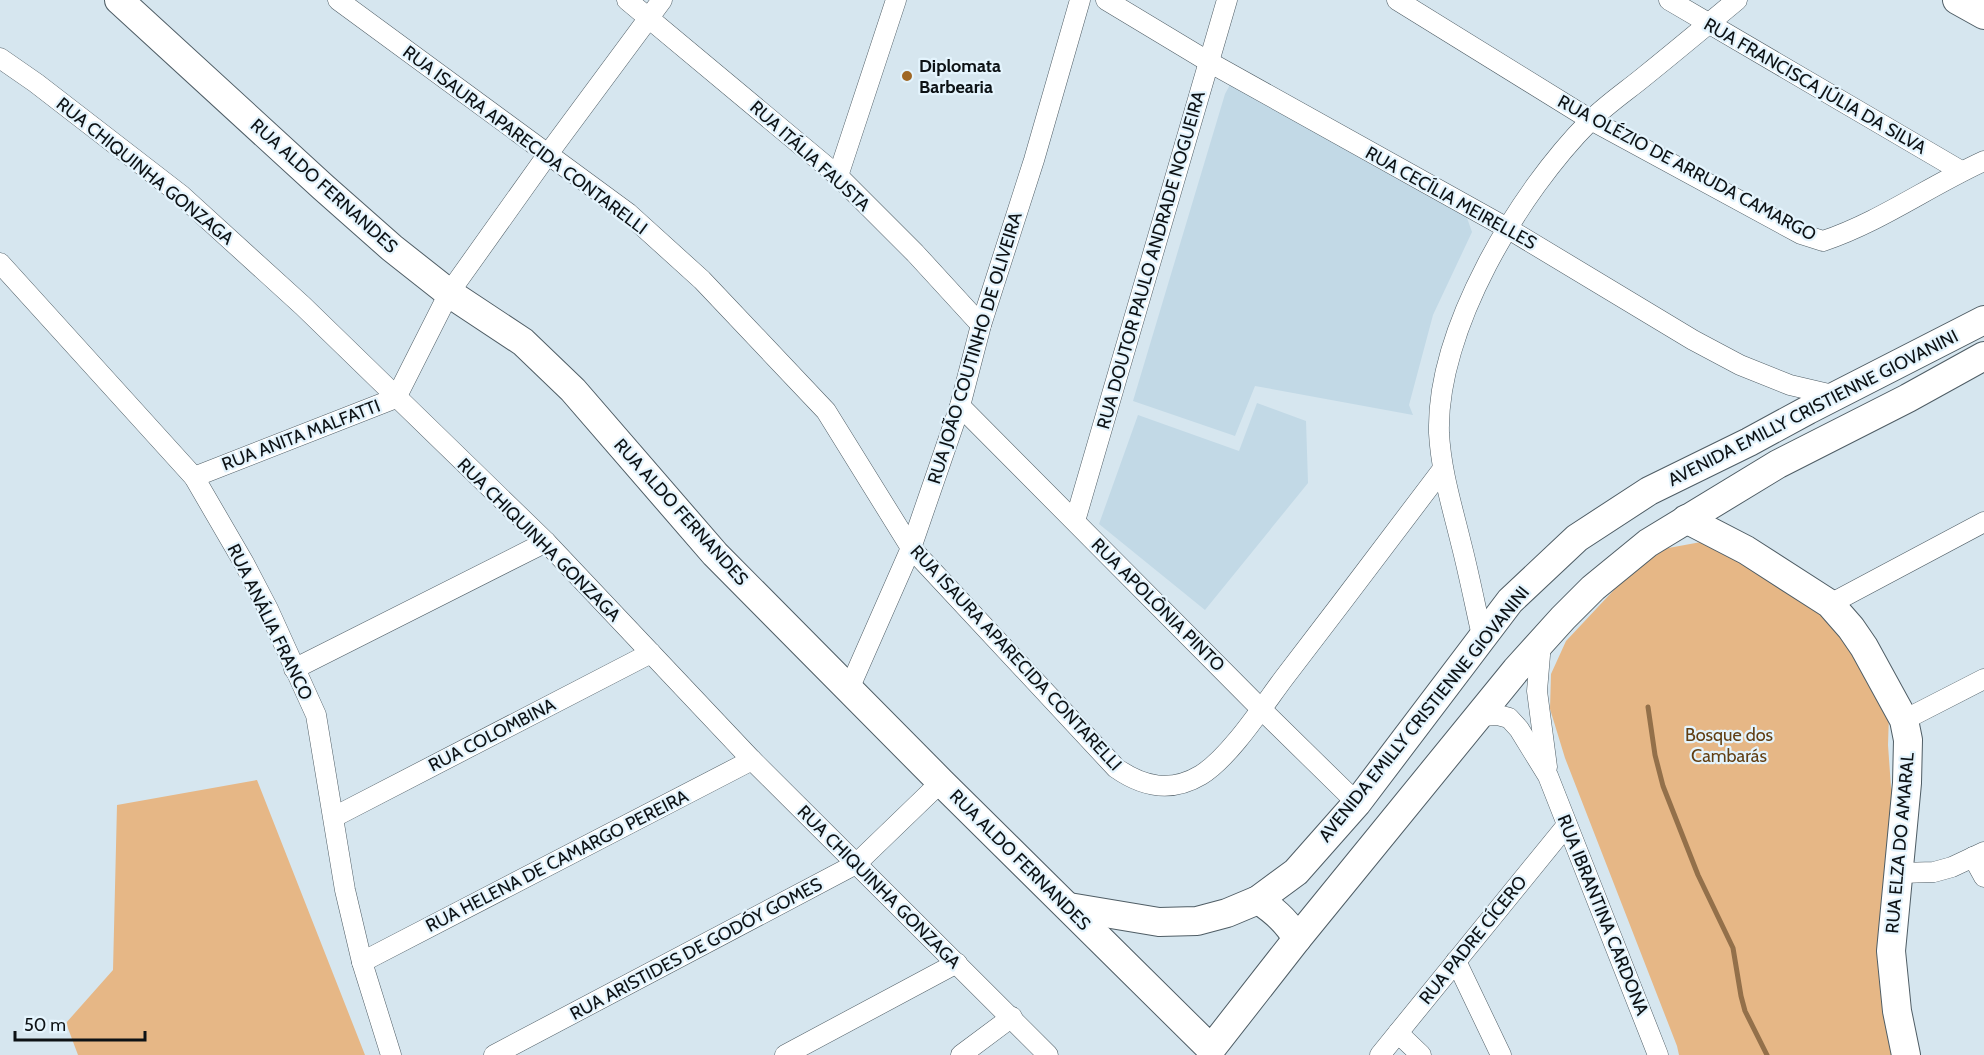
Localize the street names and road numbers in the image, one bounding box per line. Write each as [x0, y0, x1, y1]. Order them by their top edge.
street label: RUA FRANCISCA JÚLIA DA SILVA [1700, 13, 1930, 159]
street label: RUA ISAURA APARECIDA CONTARELLI [398, 41, 652, 239]
street label: RUA DOUTOR PAULO ANDRADE NOGUEIRA [1092, 88, 1210, 432]
street label: RUA OLÉZIO DE ARRUDA CAMARGO [1554, 90, 1820, 246]
street label: RUA CHIQUINHA GONZAGA [52, 93, 238, 249]
street label: RUA ITÁLIA FAUSTA [745, 96, 875, 216]
street label: RUA ALDO FERNANDES [246, 114, 402, 258]
street label: RUA CECÍLIA MEIRELLES [1361, 142, 1541, 254]
street label: RUA JOÃO COUTINHO DE OLIVEIRA [923, 209, 1027, 487]
street label: AVENIDA EMILLY CRISTIENNE GIOVANINI [1664, 325, 1962, 491]
street label: RUA ANITA MALFATTI [219, 395, 383, 475]
street label: RUA ALDO FERNANDES [609, 434, 753, 590]
street label: RUA CHIQUINHA GONZAGA [453, 454, 625, 626]
street label: RUA APOLÔNIA PINTO [1087, 534, 1229, 676]
street label: RUA ANÁLIA FRANCO [223, 540, 317, 704]
street label: RUA ISAURA APARECIDA CONTARELLI [906, 541, 1126, 775]
street label: AVENIDA EMILLY CRISTIENNE GIOVANINI [1314, 582, 1534, 846]
street label: RUA COLOMBINA [425, 694, 559, 776]
street label: RUA ELZA DO AMARAL [1881, 752, 1919, 934]
street label: RUA HELENA DE CAMARGO PEREIRA [422, 785, 692, 937]
street label: RUA ALDO FERNANDES [945, 785, 1095, 935]
street label: RUA CHIQUINHA GONZAGA [793, 801, 965, 973]
street label: RUA IBRANTINA CARDONA [1553, 811, 1653, 1019]
street label: RUA PADRE CÍCERO [1414, 871, 1532, 1009]
street label: RUA ARISTIDES DE GODÓY GOMES [566, 873, 826, 1025]

